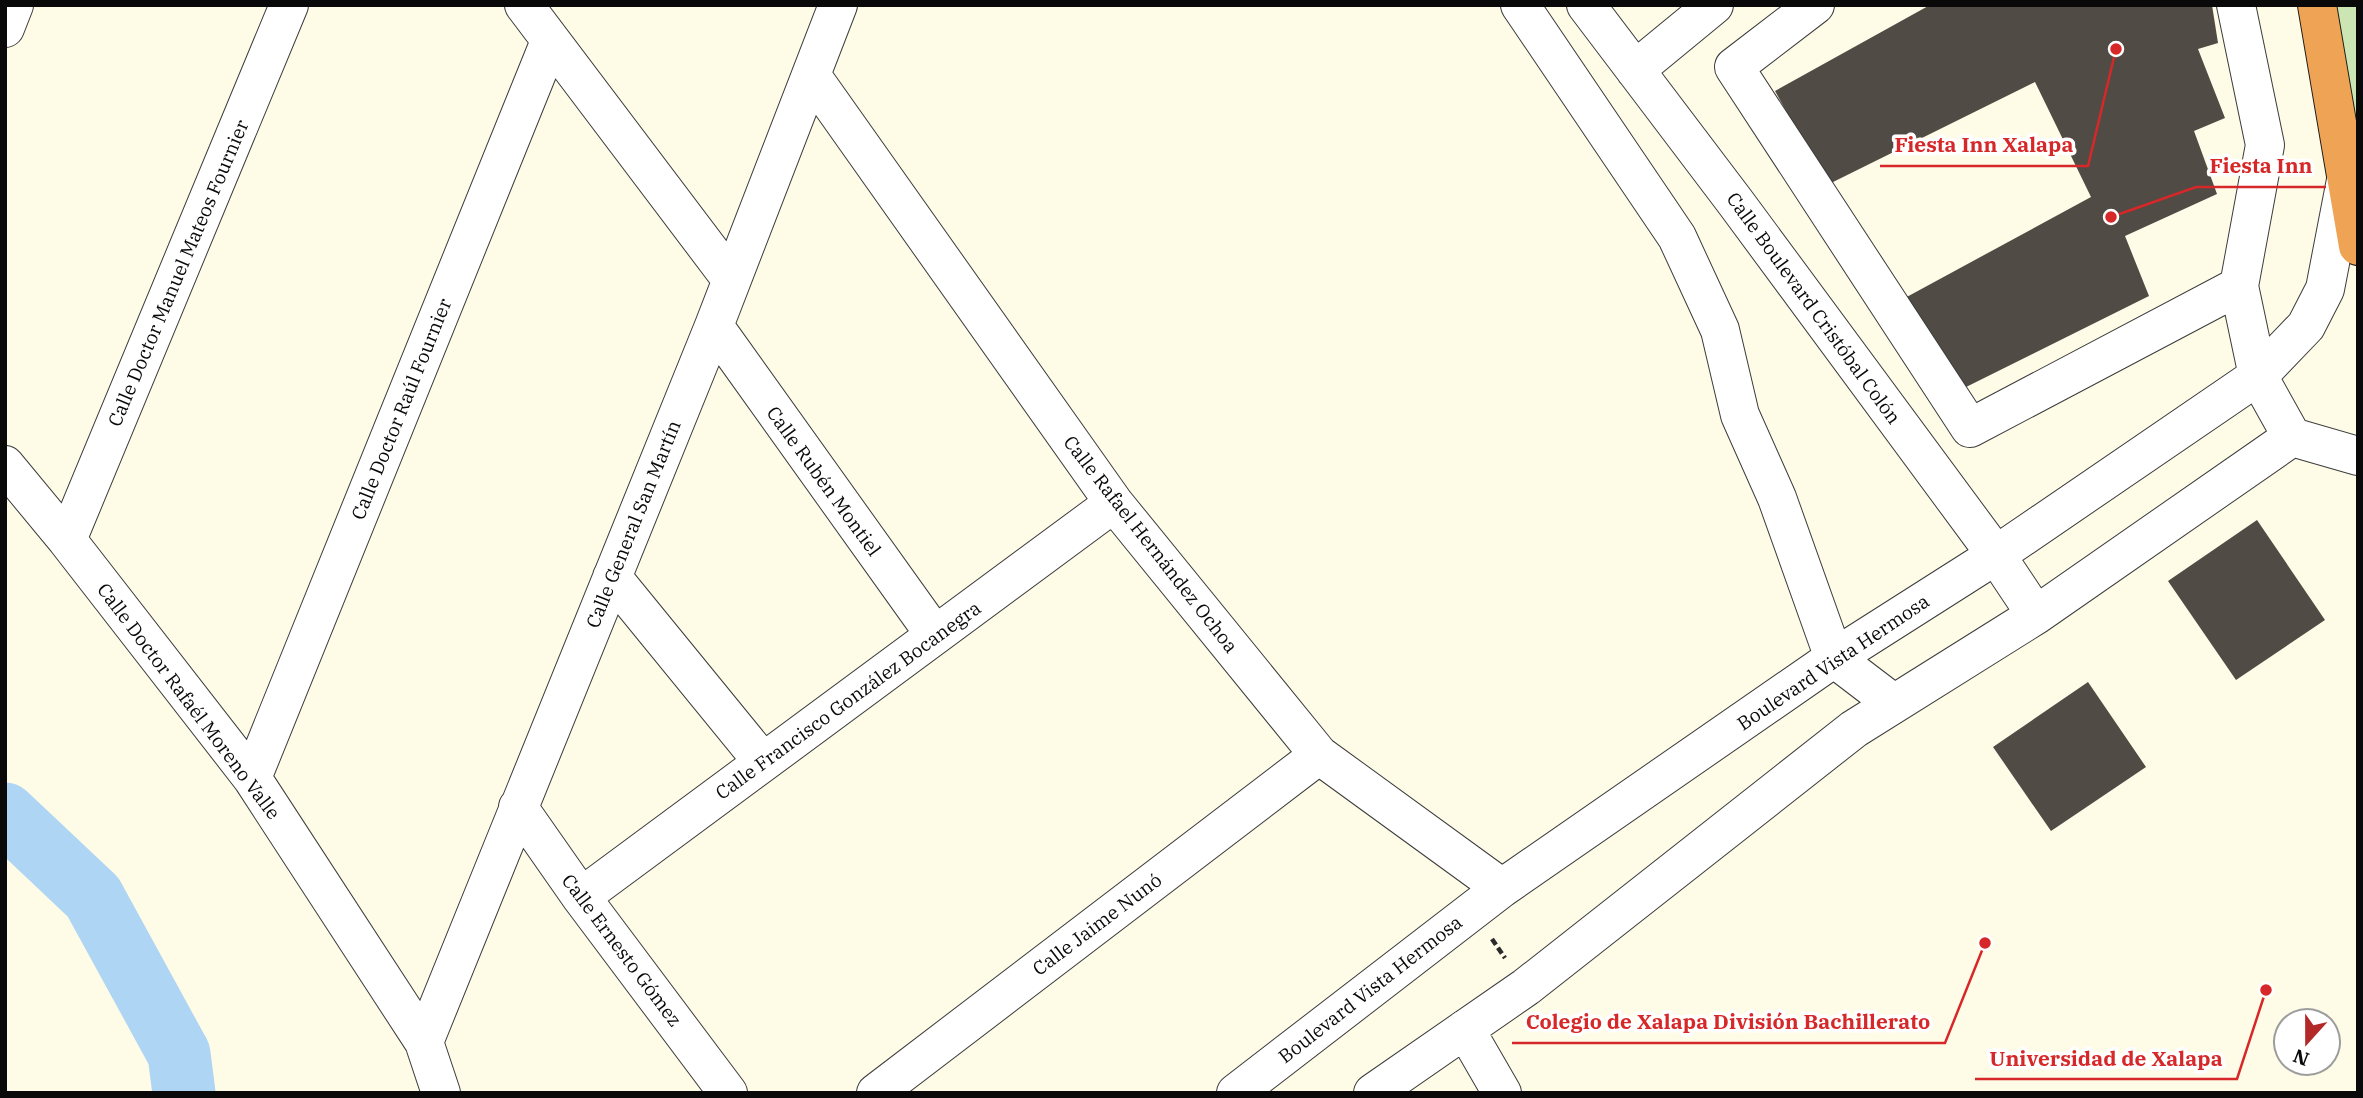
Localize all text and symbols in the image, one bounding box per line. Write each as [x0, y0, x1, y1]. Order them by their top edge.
street label: Calle Doctor Manuel Mateos Fournier [102, 116, 254, 430]
callout: Fiesta Inn Xalapa [1880, 124, 2088, 166]
text: Fiesta Inn Xalapa [1894, 130, 2074, 158]
callout: Fiesta Inn [2196, 145, 2326, 187]
text: Fiesta Inn [2210, 151, 2313, 179]
street label: Calle Boulevard Cristóbal Colón [1722, 187, 1906, 429]
street label: Calle Doctor Raúl Fournier [346, 294, 457, 523]
street label: Calle Rubén Montiel [762, 401, 887, 561]
street label: Calle General San Martín [580, 417, 686, 631]
street label: Calle Rafael Hernández Ochoa [1059, 431, 1243, 657]
street label: Calle Doctor Rafaél Moreno Valle [92, 578, 286, 824]
street label: Boulevard Vista Hermosa [1732, 589, 1934, 735]
street label: Calle Francisco González Bocanegra [711, 596, 985, 804]
street label: Calle Jaime Nunó [1028, 868, 1166, 980]
street label: Calle Ernesto Gómez [557, 869, 687, 1031]
street label: Boulevard Vista Hermosa [1273, 910, 1467, 1068]
callout: Colegio de Xalapa División Bachillerato [1512, 1001, 1945, 1043]
text: Colegio de Xalapa División Bachillerato [1526, 1007, 1930, 1035]
north arrow [2272, 1007, 2342, 1077]
callout: Universidad de Xalapa [1975, 1037, 2237, 1079]
text: Universidad de Xalapa [1989, 1044, 2223, 1072]
text: N [2290, 1044, 2312, 1072]

